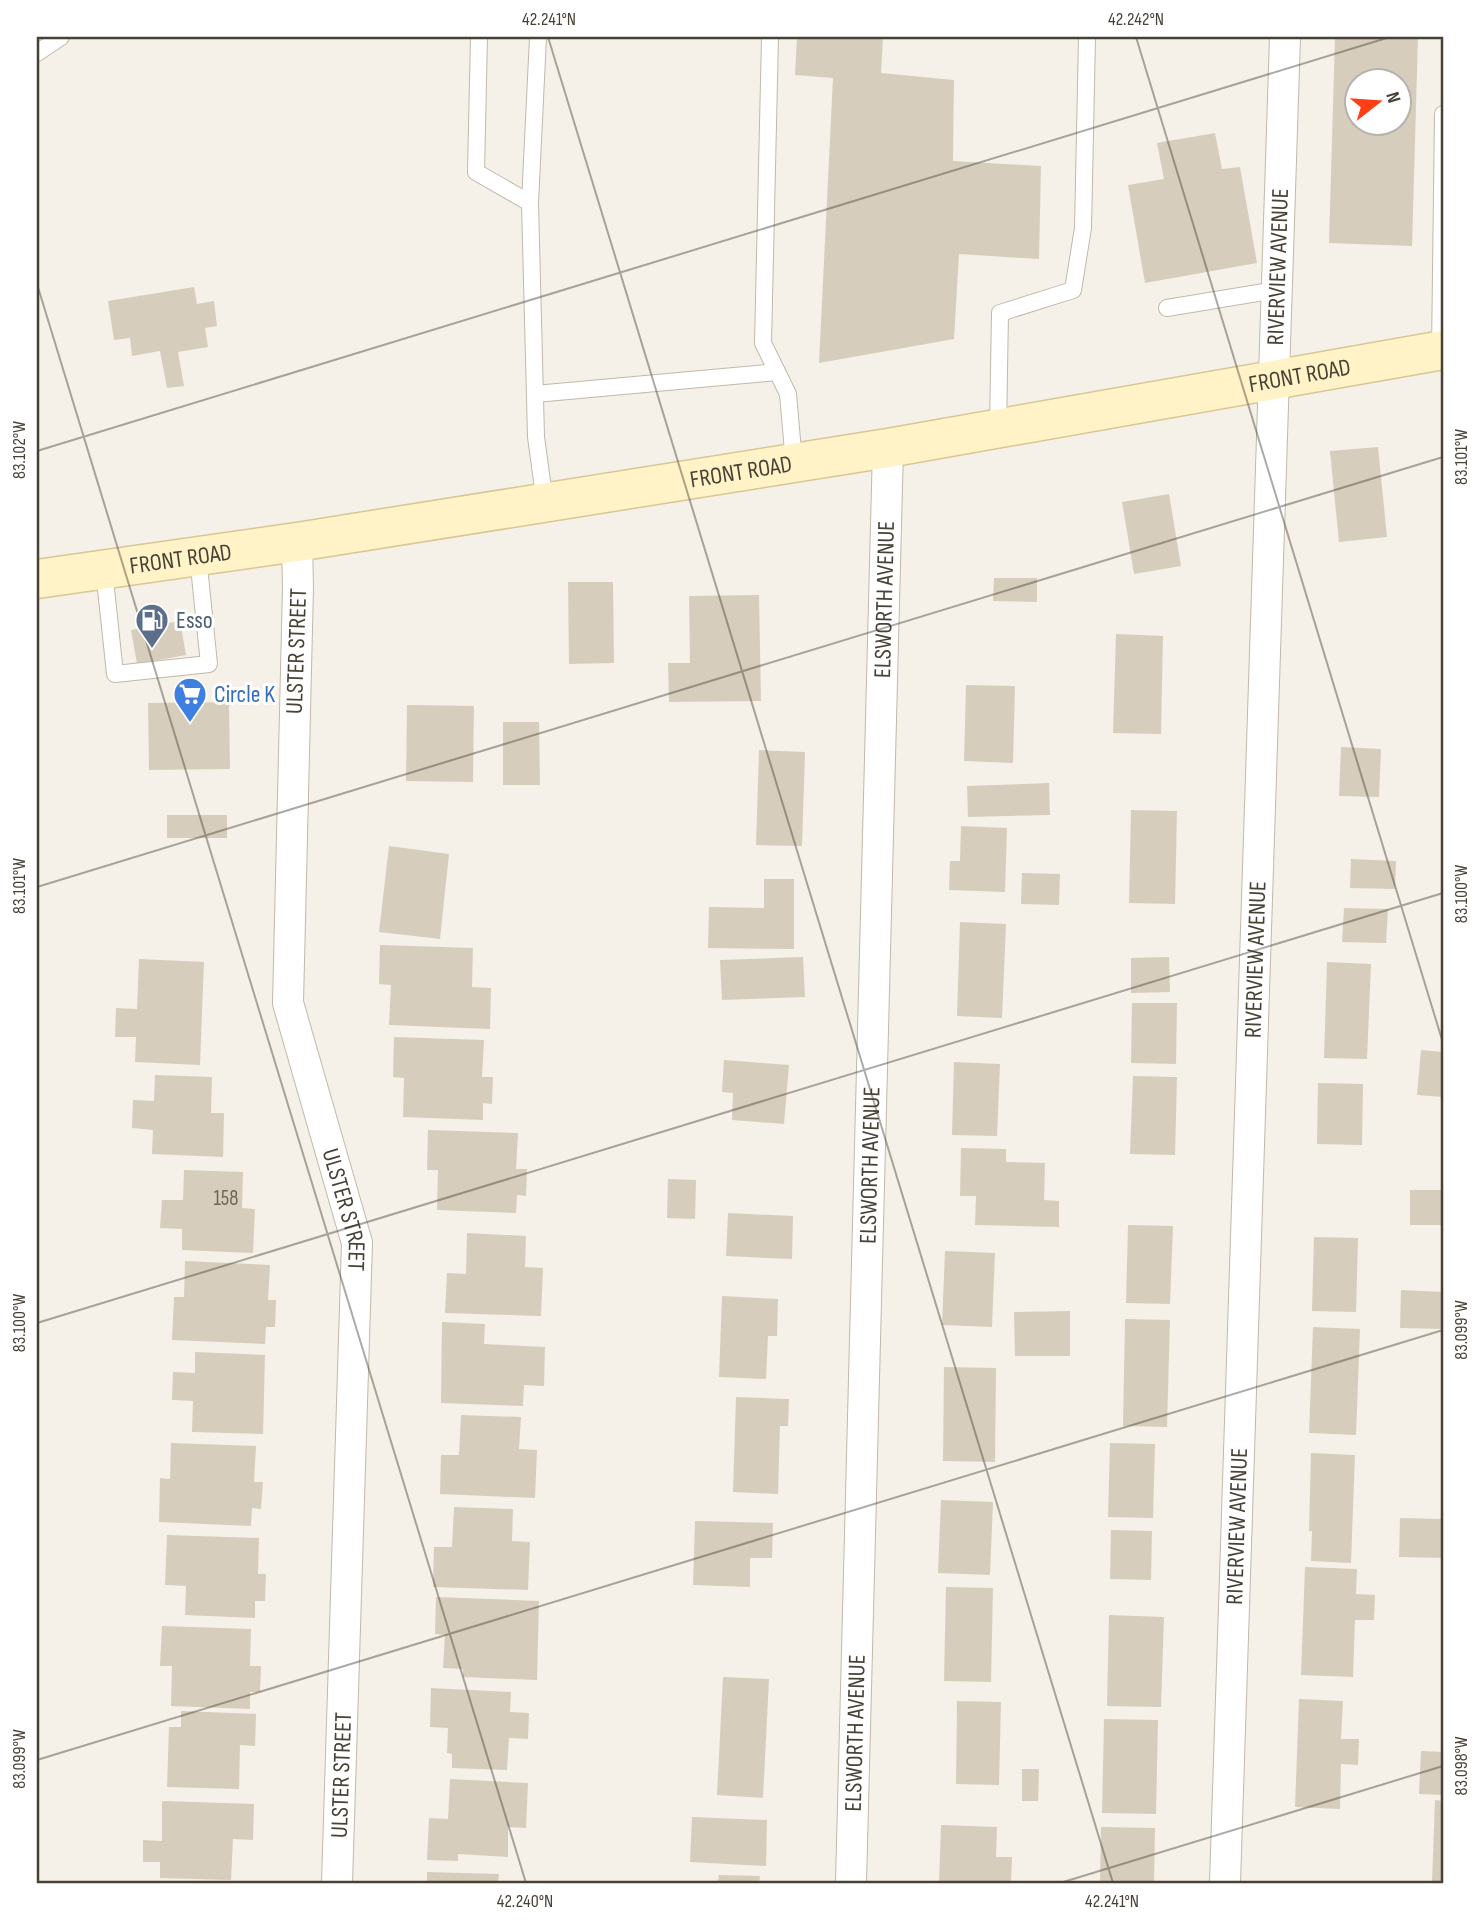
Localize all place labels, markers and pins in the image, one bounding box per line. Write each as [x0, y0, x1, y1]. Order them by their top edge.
fuel station icon: Esso [133, 601, 171, 650]
place label: Esso [176, 606, 213, 635]
supermarket icon: Circle K [171, 675, 209, 724]
place label: Circle K [214, 680, 275, 709]

